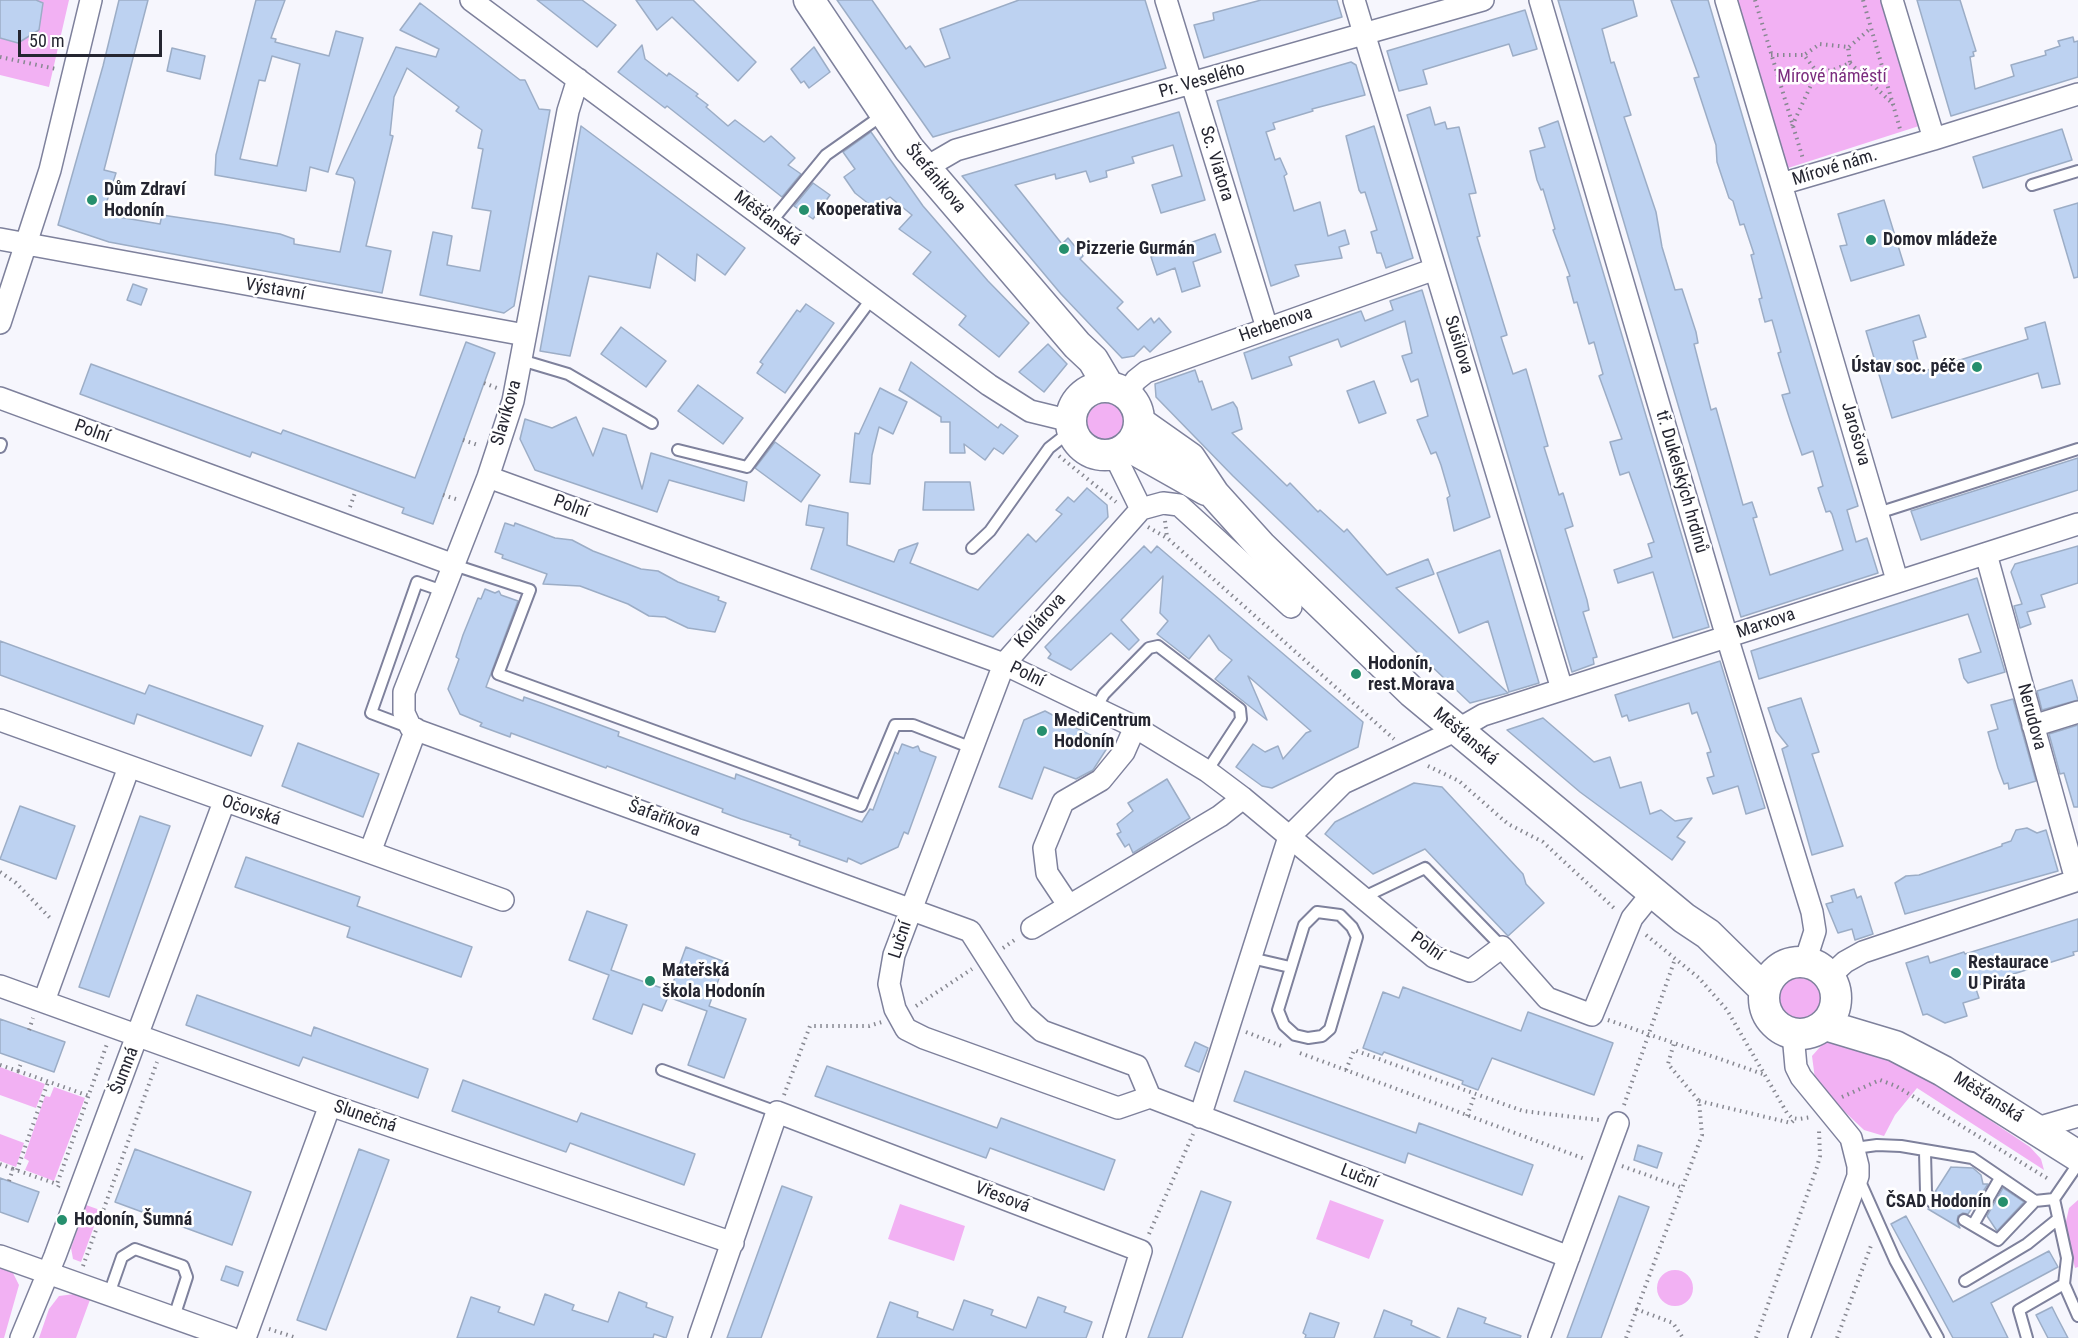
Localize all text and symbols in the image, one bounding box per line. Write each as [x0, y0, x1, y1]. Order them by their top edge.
scale bar [21, 18, 165, 56]
text: 50 m [29, 30, 64, 51]
street label: Pr. Veselého [1157, 58, 1247, 104]
park label: Mírové náměstí [1777, 66, 1887, 88]
street label: Sc. Viatora [1194, 124, 1238, 204]
street label: Štefánikova [900, 140, 970, 218]
street label: Mírové nám. [1790, 145, 1880, 191]
place label: Dům Zdraví Hodonín [104, 179, 186, 222]
street label: Měšťanská [729, 187, 805, 251]
marker: Dům Zdraví Hodonín [85, 193, 99, 207]
place label: Kooperativa [816, 199, 902, 221]
marker: Kooperativa [797, 203, 811, 217]
place label: Domov mládeže [1883, 229, 1997, 251]
marker: Domov mládeže [1864, 233, 1878, 247]
place label: Pizzerie Gurmán [1076, 238, 1195, 260]
marker: Pizzerie Gurmán [1057, 242, 1071, 256]
street label: Výstavní [243, 274, 307, 306]
street label: Herbenova [1236, 302, 1316, 348]
street label: Sušilova [1439, 313, 1477, 377]
place label: Ústav soc. péče [1851, 356, 1965, 378]
marker: Ústav soc. péče [1970, 360, 1984, 374]
street label: Slavíkova [487, 378, 527, 448]
street label: Jarošova [1836, 400, 1874, 468]
street label: tř. Dukelských hrdinů [1650, 408, 1712, 556]
street label: Polní [71, 416, 113, 448]
street label: Polní [550, 491, 592, 523]
street label: Kollárova [1011, 589, 1071, 653]
street label: Marxova [1734, 604, 1798, 644]
place label: Hodonín, rest.Morava [1368, 653, 1454, 696]
street label: Polní [1006, 657, 1048, 693]
marker: Hodonín, rest.Morava [1349, 667, 1363, 681]
street label: Nerudova [2012, 681, 2050, 753]
street label: Měšťanská [1428, 704, 1502, 770]
place label: MediCentrum Hodonín [1054, 710, 1151, 752]
marker: MediCentrum Hodonín [1035, 724, 1049, 738]
street label: Očovská [219, 791, 283, 831]
street label: Šafaříkova [625, 796, 703, 842]
street label: Luční [885, 919, 917, 961]
street label: Polní [1406, 928, 1448, 966]
place label: Restaurace U Piráta [1968, 952, 2049, 994]
place label: Mateřská škola Hodonín [662, 960, 765, 1002]
marker: Restaurace U Piráta [1949, 966, 1963, 980]
marker: Mateřská škola Hodonín [643, 974, 657, 988]
street label: Šumná [106, 1044, 144, 1098]
street label: Měšťanská [1949, 1068, 2027, 1128]
street label: Slunečná [331, 1096, 399, 1138]
street label: Luční [1337, 1160, 1381, 1194]
street label: Vřesová [971, 1178, 1033, 1218]
place label: ČSAD Hodonín [1886, 1191, 1991, 1213]
marker: ČSAD Hodonín [1996, 1195, 2010, 1209]
place label: Hodonín, Šumná [74, 1209, 192, 1231]
marker: Hodonín, Šumná [55, 1213, 69, 1227]

